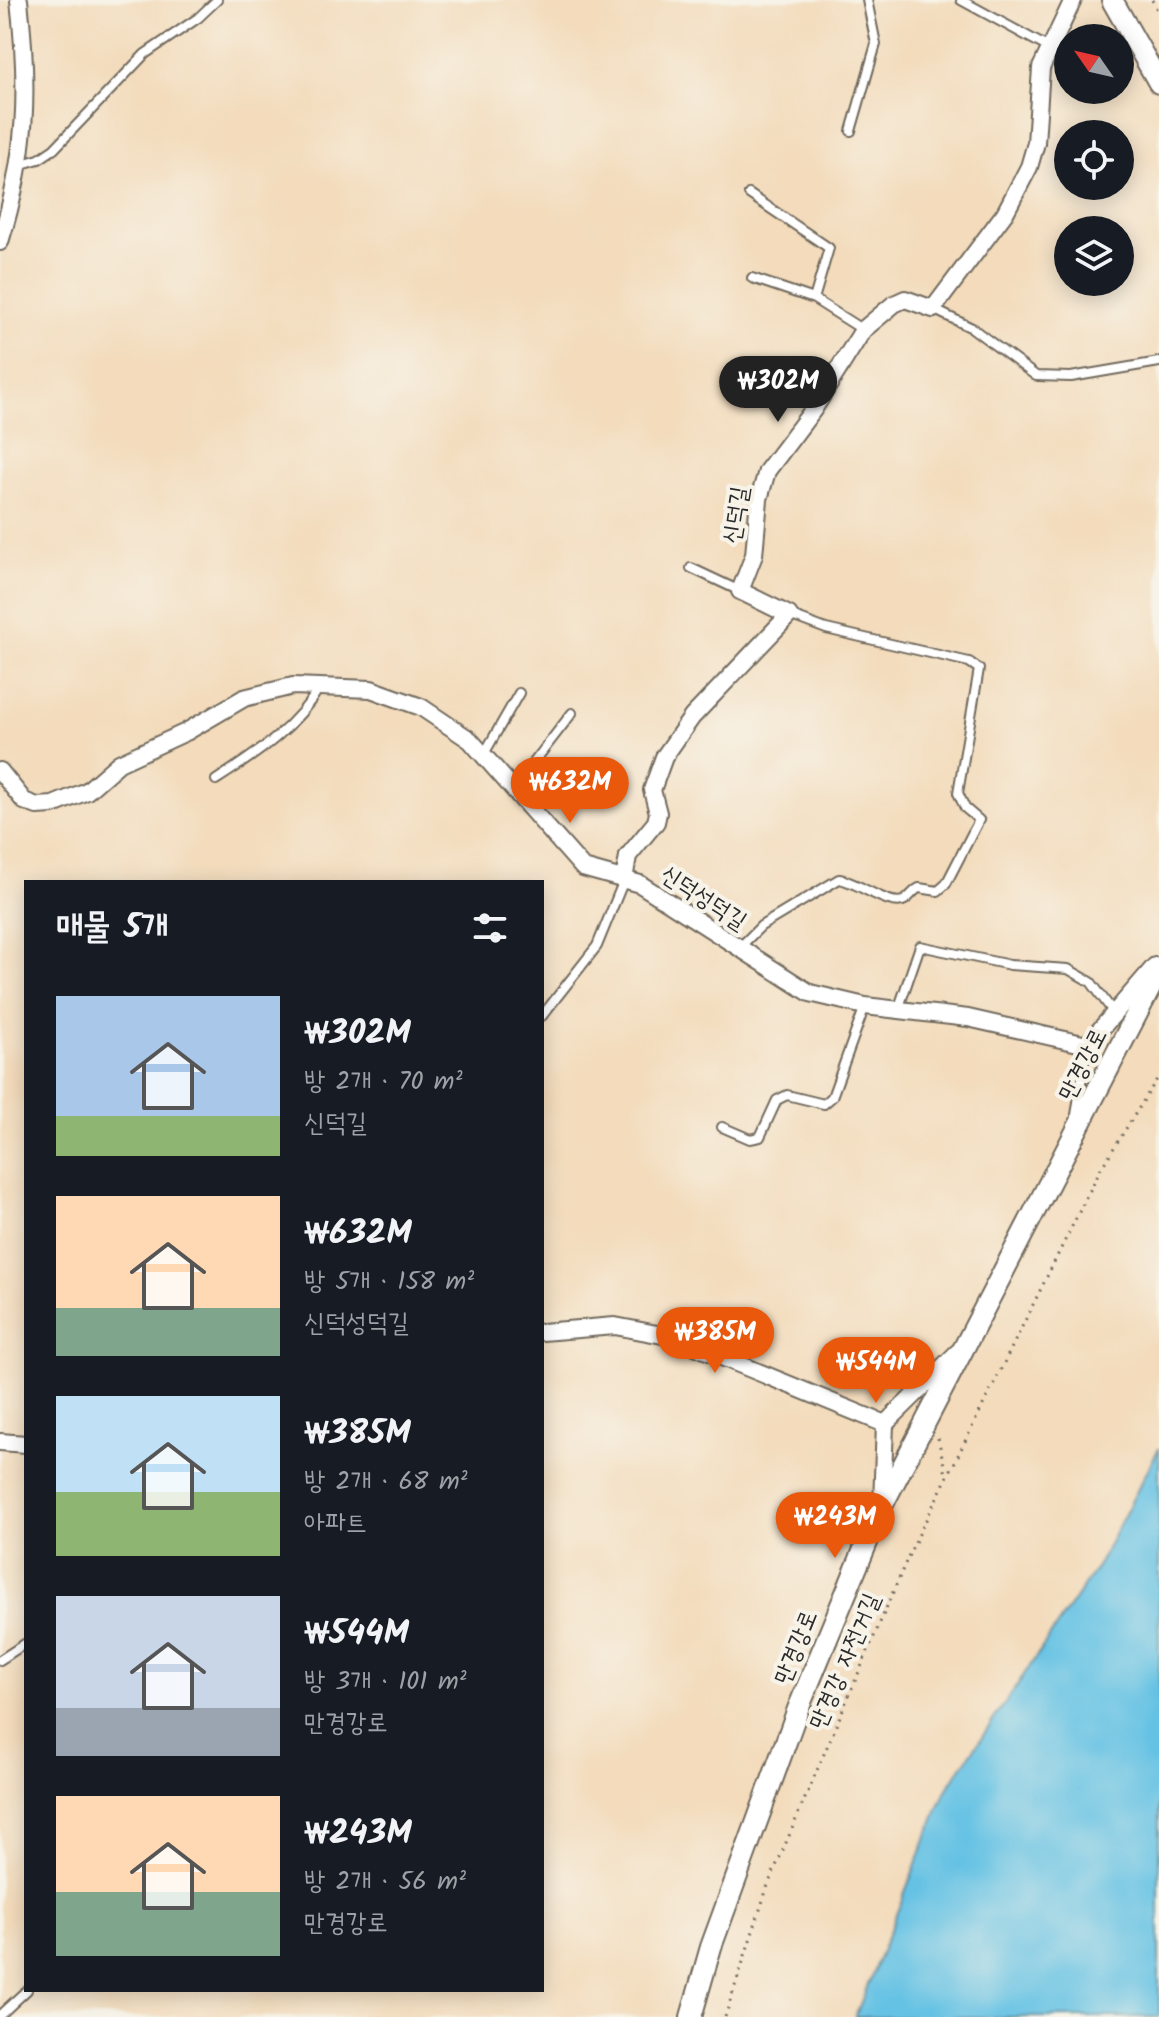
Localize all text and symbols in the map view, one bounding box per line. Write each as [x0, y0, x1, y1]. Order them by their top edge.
north arrow [1054, 24, 1134, 104]
map controls [1054, 24, 1134, 296]
button: locate [1054, 120, 1134, 200]
button: layers [1054, 216, 1134, 296]
pin: ₩302M [722, 356, 834, 424]
text: ₩302M [737, 361, 819, 403]
street label: 신덕길 [713, 484, 760, 547]
pin: ₩632M [514, 757, 626, 825]
text: ₩632M [529, 762, 611, 804]
street label: 신덕성덕길 [652, 856, 754, 941]
text: 매물 5개 [56, 901, 168, 955]
icon: filters [468, 906, 512, 950]
text: ₩302M [304, 1007, 411, 1061]
street label: 만경강로 [1048, 1021, 1118, 1108]
icon: home [120, 1028, 216, 1124]
text: 방 2개 · 70 m² [304, 1061, 463, 1103]
text: 신덕길 [304, 1103, 367, 1145]
text: ₩632M [304, 1207, 412, 1261]
icon: home [120, 1228, 216, 1324]
text: 방 5개 · 158 m² [304, 1261, 474, 1303]
text: 신덕성덕길 [304, 1303, 409, 1345]
pin: ₩385M [659, 1307, 771, 1375]
text: ₩385M [674, 1312, 756, 1354]
pin: ₩544M [820, 1337, 932, 1405]
text: ₩544M [836, 1342, 916, 1384]
text: ₩385M [304, 1407, 411, 1461]
icon: home [120, 1428, 216, 1524]
text: 방 2개 · 68 m² [304, 1461, 468, 1503]
pin: ₩243M [779, 1492, 891, 1560]
text: ₩243M [794, 1497, 876, 1539]
text: 아파트 [304, 1503, 367, 1545]
street label: 만경강 자전거길 [799, 1587, 892, 1736]
street label: 만경강로 [764, 1604, 829, 1691]
text: ₩544M [304, 1607, 409, 1661]
icon: home [120, 1628, 216, 1724]
text: 방 3개 · 101 m² [304, 1661, 467, 1703]
text: 만경강로 [304, 1703, 388, 1745]
text: ₩243M [304, 1807, 412, 1861]
icon: home [120, 1828, 216, 1924]
text: 방 2개 · 56 m² [304, 1861, 466, 1903]
text: 만경강로 [304, 1903, 388, 1945]

